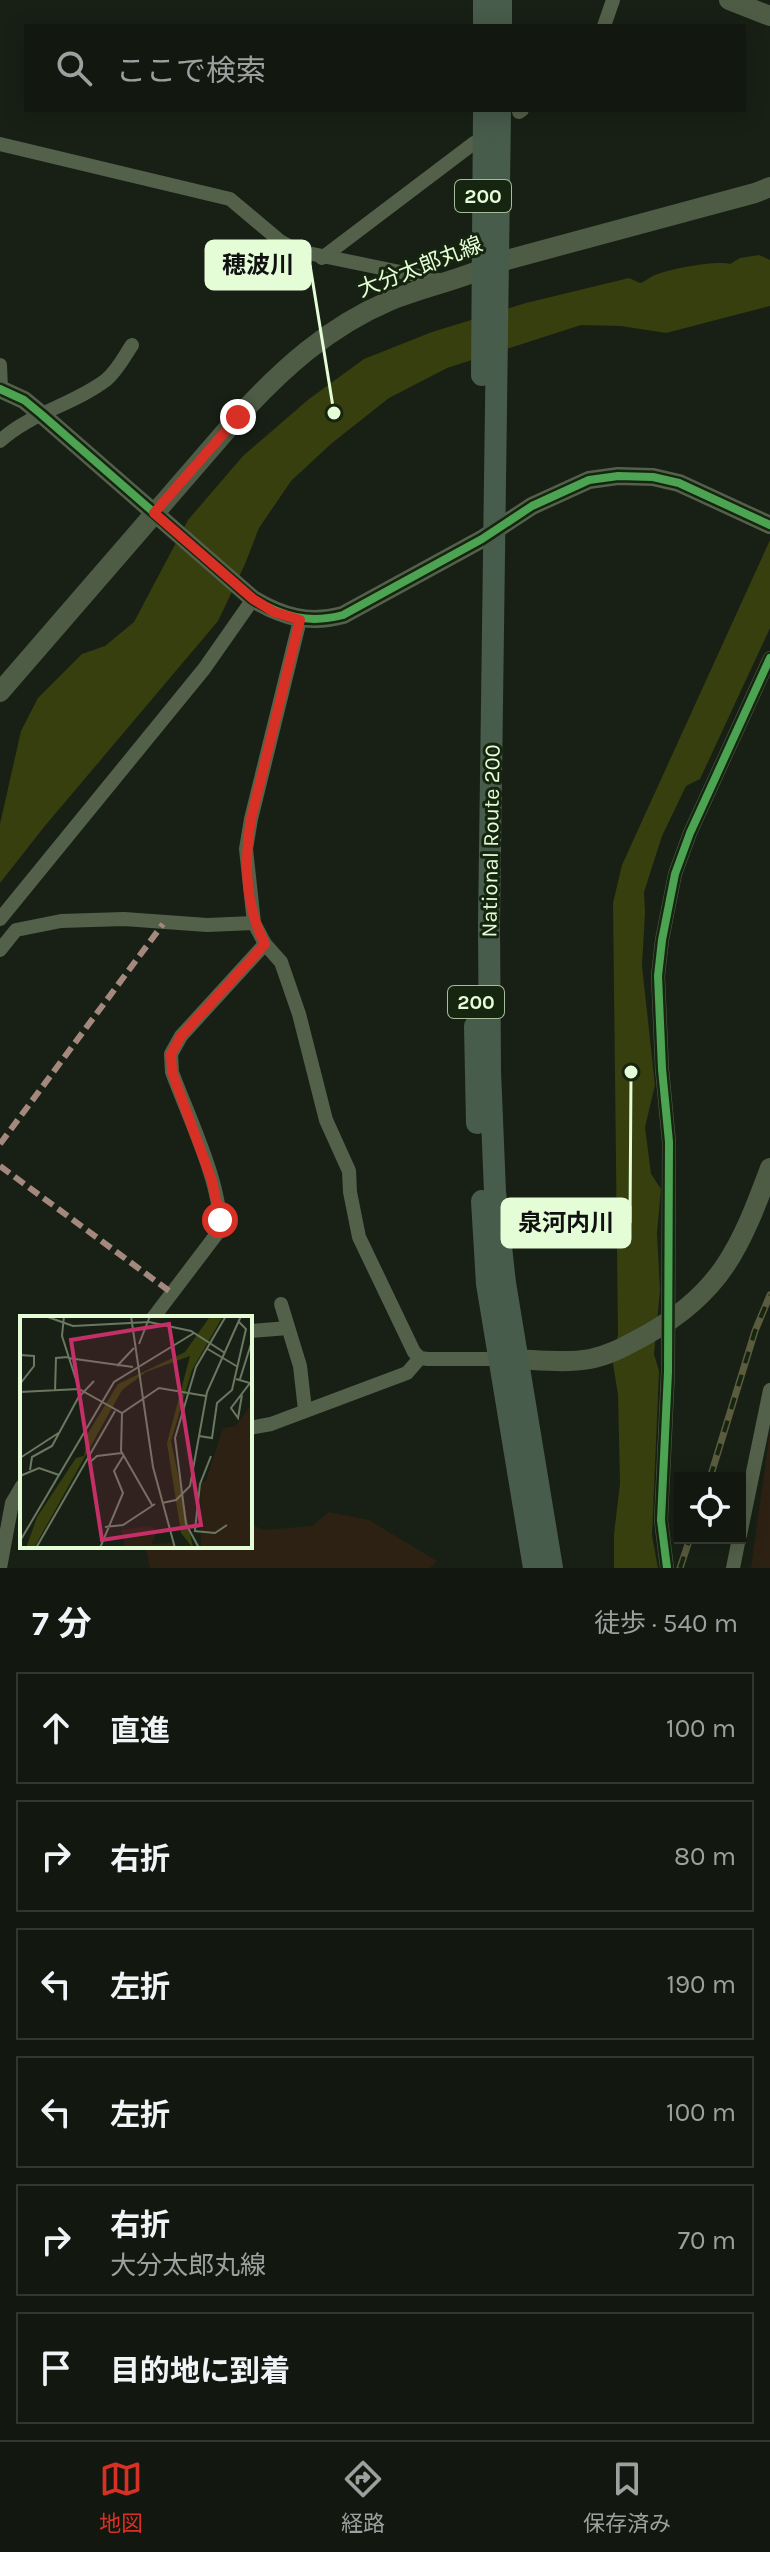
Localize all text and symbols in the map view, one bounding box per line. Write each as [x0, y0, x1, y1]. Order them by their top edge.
search box [24, 24, 746, 112]
icon: search [52, 46, 96, 90]
text: ここで検索 [116, 53, 266, 89]
road number: 200 [455, 180, 511, 212]
street label: 大分太郎丸線 [354, 231, 486, 303]
callout: 穂波川 [206, 241, 310, 289]
text: 穂波川 [222, 251, 294, 279]
route end [220, 399, 256, 435]
street label: National Route 200 [476, 744, 506, 938]
road number: 200 [448, 986, 504, 1018]
callout: 泉河内川 [502, 1199, 630, 1247]
route start [202, 1202, 238, 1238]
text: 泉河内川 [518, 1209, 614, 1237]
inset map [20, 1316, 252, 1548]
map controls [674, 1472, 746, 1544]
button: locate [674, 1472, 746, 1544]
text: 7 分 [32, 1604, 92, 1644]
text: 徒歩 · 540 m [594, 1608, 738, 1639]
icon: ahead [34, 1706, 78, 1750]
text: 直進 [110, 1713, 170, 1749]
text: 100 m [666, 1713, 736, 1744]
icon: right [34, 1834, 78, 1878]
text: 右折 [110, 1841, 170, 1877]
text: 80 m [674, 1841, 736, 1872]
icon: left [34, 1962, 78, 2006]
text: 左折 [110, 1969, 170, 2005]
text: 190 m [666, 1969, 736, 2000]
icon: left [34, 2090, 78, 2134]
text: 左折 [110, 2097, 170, 2133]
text: 100 m [666, 2097, 736, 2128]
text: 右折 [110, 2207, 170, 2243]
icon: right [34, 2218, 78, 2262]
text: 70 m [678, 2225, 736, 2256]
text: 大分太郎丸線 [110, 2250, 266, 2281]
icon: arrive [34, 2346, 78, 2390]
text: 目的地に到着 [110, 2353, 290, 2389]
tab: 地図 [99, 2457, 143, 2537]
tab: 経路 [341, 2457, 385, 2537]
tab: 保存済み [583, 2457, 671, 2537]

